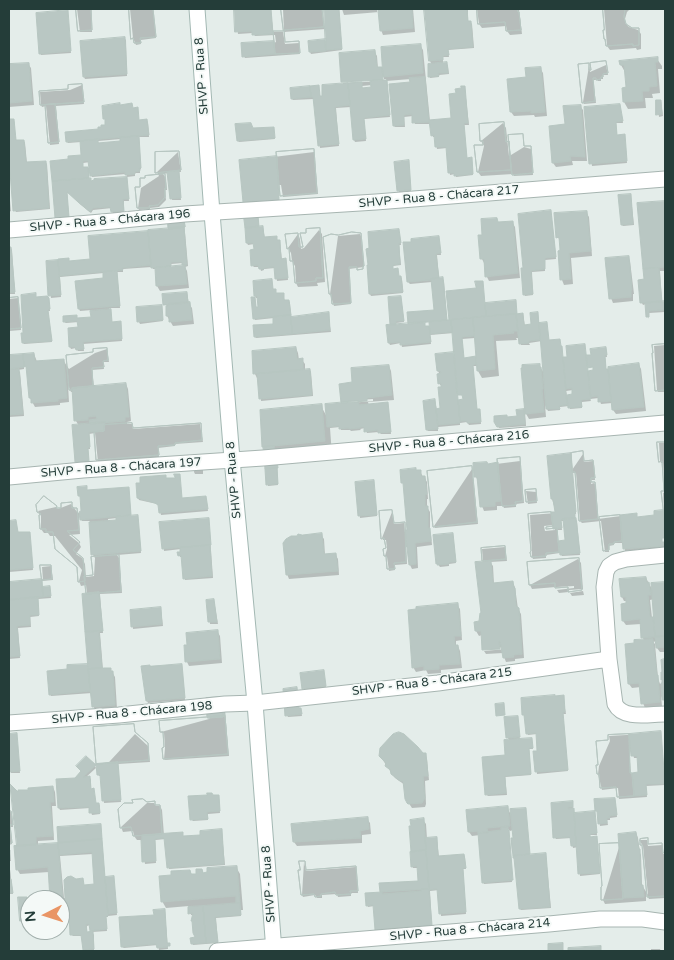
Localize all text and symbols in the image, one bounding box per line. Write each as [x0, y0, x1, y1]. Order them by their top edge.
street label: SHVP - Rua 8 [192, 37, 212, 115]
street label: SHVP - Rua 8 - Chácara 217 [358, 183, 520, 211]
street label: SHVP - Rua 8 - Chácara 196 [29, 207, 191, 235]
street label: SHVP - Rua 8 - Chácara 216 [368, 428, 530, 456]
street label: SHVP - Rua 8 [223, 441, 245, 519]
street label: SHVP - Rua 8 - Chácara 197 [40, 455, 202, 481]
street label: SHVP - Rua 8 - Chácara 215 [351, 665, 513, 699]
street label: SHVP - Rua 8 - Chácara 198 [51, 699, 213, 727]
street label: SHVP - Rua 8 [259, 845, 279, 923]
north arrow [20, 890, 70, 940]
text: N [22, 910, 40, 923]
street label: SHVP - Rua 8 - Chácara 214 [389, 916, 551, 944]

